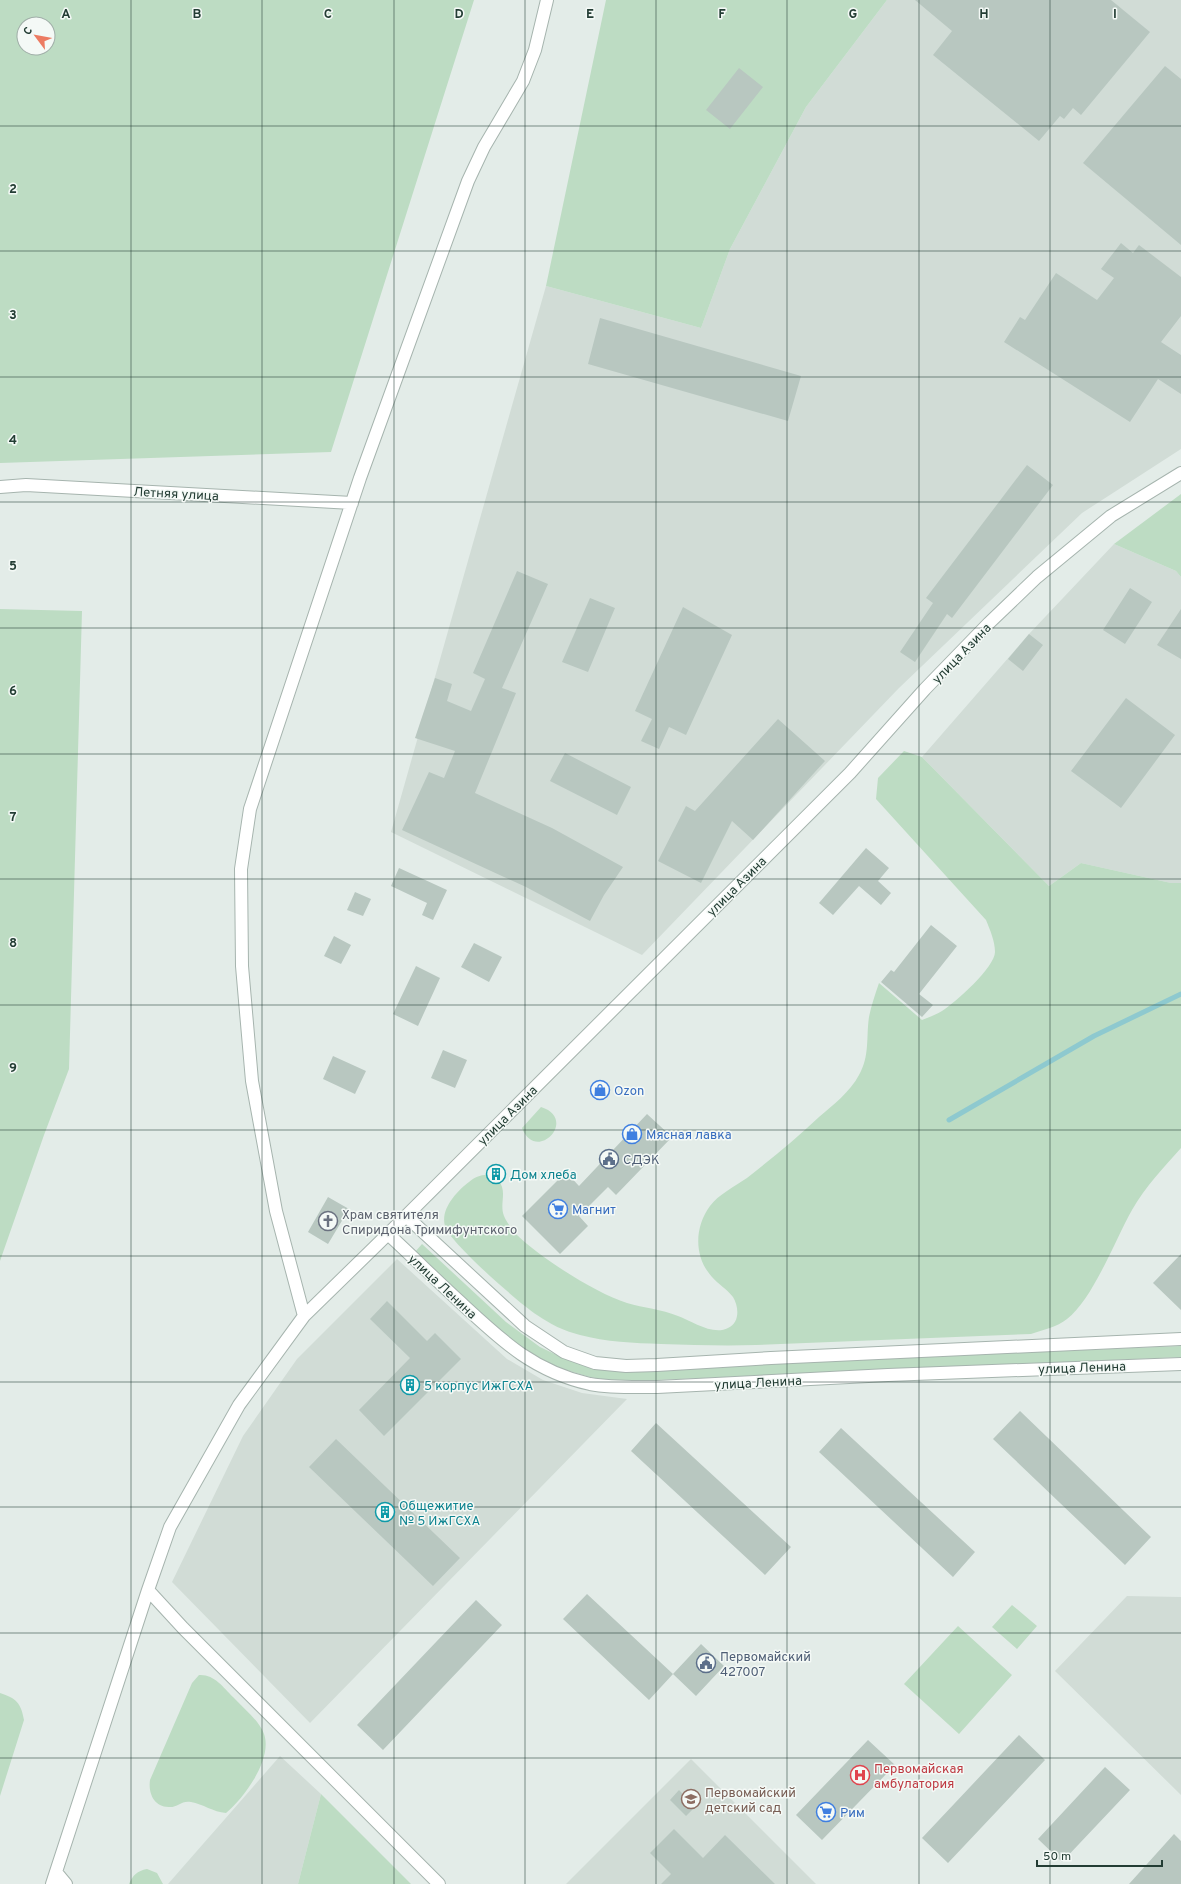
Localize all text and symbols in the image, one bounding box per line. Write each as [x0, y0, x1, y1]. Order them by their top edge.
text: A [61, 7, 71, 23]
text: B [193, 7, 202, 23]
text: C [324, 7, 332, 23]
text: D [454, 7, 464, 23]
text: E [586, 7, 594, 23]
text: F [718, 7, 726, 23]
text: G [849, 7, 858, 23]
text: H [979, 7, 989, 23]
text: I [1113, 7, 1117, 23]
north arrow [16, 16, 56, 56]
text: С [21, 25, 36, 38]
text: 2 [9, 182, 17, 198]
text: 3 [9, 308, 17, 324]
text: 4 [9, 433, 17, 449]
street label: Летняя улица [133, 485, 219, 505]
text: 5 [9, 559, 17, 575]
street label: улица Азина [930, 621, 995, 688]
text: 6 [9, 684, 17, 700]
text: 7 [10, 810, 17, 826]
street label: улица Азина [704, 854, 771, 921]
text: 8 [9, 936, 17, 952]
text: 9 [9, 1061, 17, 1077]
shop icon: Ozon [589, 1079, 611, 1101]
street label: улица Азина [475, 1083, 542, 1150]
place label: Ozon [614, 1084, 644, 1100]
shop icon: Мясная лавка [621, 1123, 643, 1145]
place label: Мясная лавка [646, 1128, 732, 1144]
public building icon: СДЭК [598, 1148, 620, 1170]
place label: СДЭК [623, 1153, 660, 1169]
building icon: Дом хлеба [485, 1163, 507, 1185]
place label: Дом хлеба [510, 1168, 577, 1184]
supermarket icon: Магнит [547, 1198, 569, 1220]
place label: Магнит [572, 1203, 616, 1219]
place label: Храм святителя Спиридона Тримифунтского [342, 1208, 517, 1239]
church icon: Храм святителя Спиридона Тримифунтского [317, 1210, 339, 1232]
street label: улица Ленина [404, 1252, 479, 1323]
street label: улица Ленина [1038, 1359, 1126, 1379]
building icon: 5 корпус ИжГСХА [399, 1374, 421, 1396]
street label: улица Ленина [714, 1374, 802, 1394]
place label: 5 корпус ИжГСХА [424, 1379, 533, 1395]
place label: Общежитие № 5 ИжГСХА [399, 1499, 481, 1530]
building icon: Общежитие № 5 ИжГСХА [374, 1501, 396, 1523]
place label: Первомайский 427007 [720, 1650, 811, 1681]
public building icon: Первомайский 427007 [695, 1652, 717, 1674]
place label: Первомайская амбулатория [874, 1762, 964, 1793]
hospital icon: Первомайская амбулатория [849, 1764, 871, 1786]
place label: Первомайский детский сад [705, 1786, 796, 1817]
school or university icon: Первомайский детский сад [680, 1788, 702, 1810]
supermarket icon: Рим [815, 1801, 837, 1823]
place label: Рим [840, 1806, 865, 1822]
scale bar [1037, 1842, 1162, 1868]
text: 50 m [1043, 1849, 1071, 1865]

